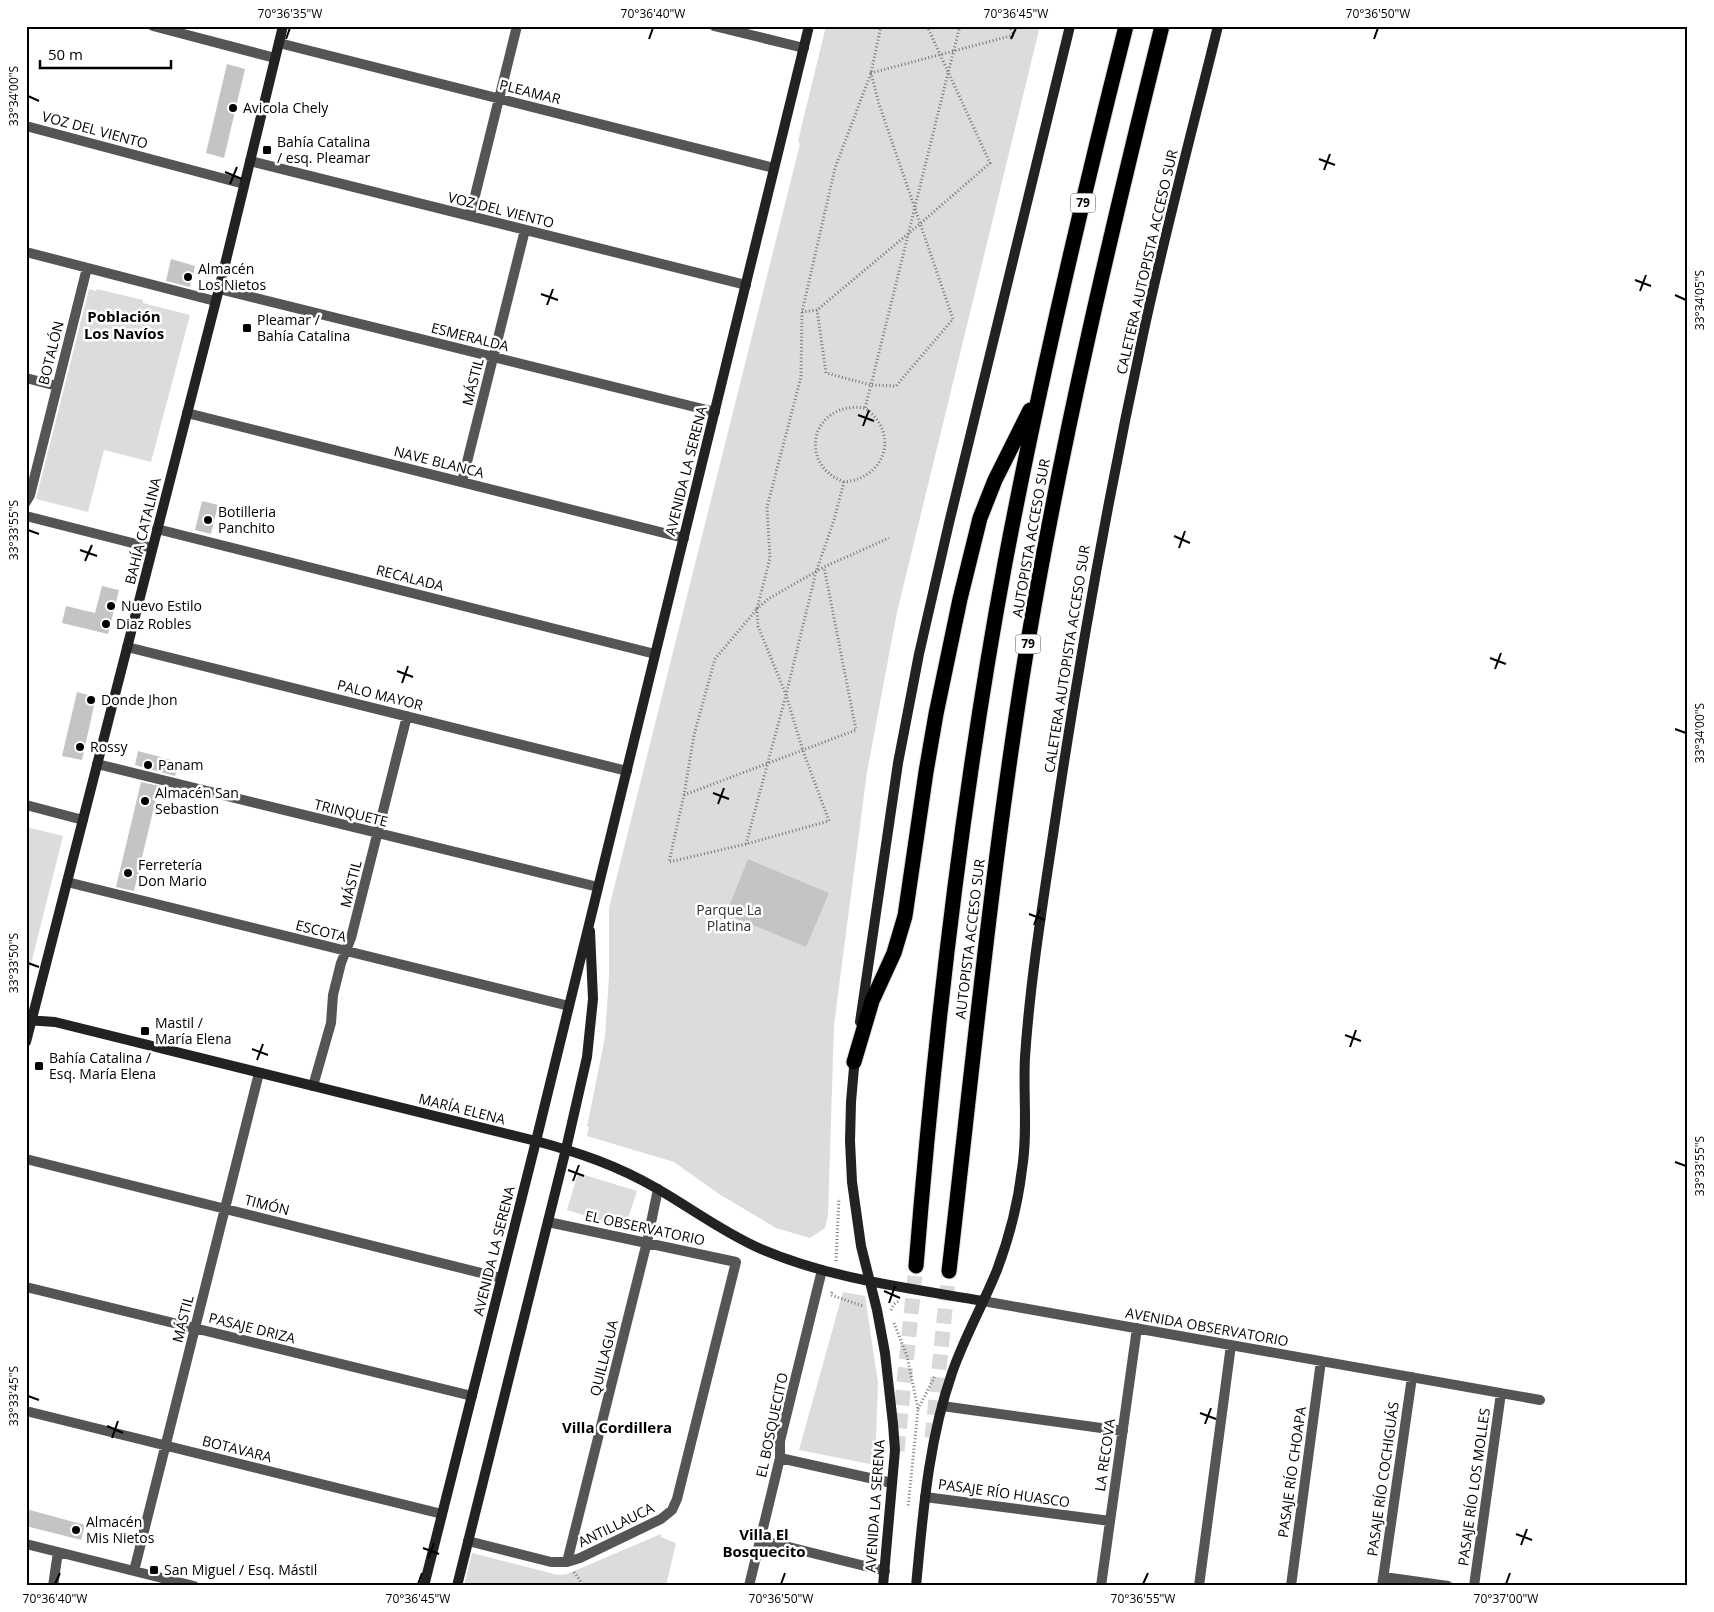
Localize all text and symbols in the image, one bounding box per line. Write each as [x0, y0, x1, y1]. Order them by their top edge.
text: 70°36'35"W [258, 5, 322, 22]
text: 70°36'40"W [621, 5, 685, 22]
text: 70°36'45"W [984, 5, 1048, 22]
text: 70°36'50"W [1346, 5, 1410, 22]
scale bar [40, 38, 171, 70]
text: 50 m [48, 44, 83, 64]
text: 33°34'00"S [5, 66, 22, 126]
street label: PLEAMAR [498, 75, 563, 108]
place label: Avicola Chely [243, 98, 329, 117]
marker: Avicola Chely [227, 102, 239, 114]
street label: VOZ DEL VIENTO [40, 106, 150, 153]
place label: Bahía Catalina / esq. Pleamar [277, 132, 371, 167]
marker: Bahía Catalina / esq. Pleamar [261, 144, 273, 156]
street label: CALETERA AUTOPISTA ACCESO SUR [1111, 147, 1182, 376]
street label: VOZ DEL VIENTO [446, 187, 556, 232]
road number: 79 [1070, 194, 1096, 212]
place label: Almacén Los Nietos [198, 259, 266, 294]
text: 33°34'05"S [1691, 270, 1708, 330]
marker: Almacén Los Nietos [182, 271, 194, 283]
district label: Población Los Navíos [84, 306, 164, 343]
place label: Pleamar / Bahía Catalina [257, 310, 350, 345]
street label: ESMERALDA [429, 318, 511, 355]
street label: BOTALÓN [33, 319, 68, 387]
marker: Pleamar / Bahía Catalina [241, 322, 253, 334]
street label: MÁSTIL [457, 356, 488, 407]
street label: AVENIDA LA SERENA [660, 404, 711, 538]
street label: NAVE BLANCA [392, 441, 486, 482]
street label: AUTOPISTA ACCESO SUR [1007, 457, 1054, 619]
street label: BAHÍA CATALINA [120, 475, 165, 586]
text: 33°33'55"S [5, 500, 22, 560]
place label: Botilleria Panchito [218, 502, 276, 537]
marker: Botilleria Panchito [202, 514, 214, 526]
street label: CALETERA AUTOPISTA ACCESO SUR [1039, 543, 1094, 774]
street label: RECALADA [374, 560, 446, 595]
place label: Nuevo Estilo [121, 596, 202, 615]
marker: Nuevo Estilo [105, 600, 117, 612]
place label: Diaz Robles [116, 614, 192, 633]
marker: Diaz Robles [100, 618, 112, 630]
road number: 79 [1016, 634, 1040, 654]
street label: PALO MAYOR [335, 675, 425, 714]
place label: Donde Jhon [101, 690, 178, 709]
marker: Donde Jhon [85, 694, 97, 706]
text: 33°34'00"S [1691, 703, 1708, 763]
place label: Rossy [90, 737, 128, 756]
marker: Rossy [74, 741, 86, 753]
place label: Panam [158, 755, 204, 774]
marker: Panam [142, 759, 154, 771]
place label: Almacén San Sebastion [155, 783, 239, 818]
street label: TRINQUETE [312, 794, 390, 831]
marker: Almacén San Sebastion [139, 795, 151, 807]
place label: Ferretería Don Mario [138, 855, 207, 890]
street label: MÁSTIL [335, 858, 366, 909]
street label: AUTOPISTA ACCESO SUR [950, 858, 989, 1020]
marker: Ferretería Don Mario [122, 867, 134, 879]
park label: Parque La Platina [696, 900, 762, 935]
street label: ESCOTA [294, 915, 349, 946]
text: 33°33'50"S [5, 933, 22, 993]
place label: Mastil / María Elena [155, 1013, 232, 1048]
marker: Mastil / María Elena [139, 1025, 151, 1037]
place label: Bahía Catalina / Esq. María Elena [49, 1048, 156, 1083]
marker: Bahía Catalina / Esq. María Elena [33, 1060, 45, 1072]
street label: MARÍA ELENA [417, 1089, 508, 1129]
text: 33°33'55"S [1691, 1136, 1708, 1196]
street label: AVENIDA LA SERENA [468, 1184, 519, 1318]
street label: TIMÓN [243, 1190, 292, 1219]
street label: EL OBSERVATORIO [583, 1206, 707, 1250]
street label: MÁSTIL [167, 1293, 198, 1344]
street label: AVENIDA OBSERVATORIO [1124, 1303, 1290, 1350]
street label: PASAJE DRIZA [207, 1308, 298, 1347]
street label: QUILLAGUA [585, 1318, 622, 1398]
text: 33°33'45"S [5, 1366, 22, 1426]
street label: EL BOSQUECITO [751, 1371, 792, 1479]
street label: PASAJE RÍO COCHIGUÁS [1362, 1400, 1403, 1557]
street label: PASAJE RÍO CHOAPA [1273, 1405, 1310, 1539]
street label: PASAJE RÍO LOS MOLLES [1453, 1407, 1494, 1567]
district label: Villa Cordillera [562, 1417, 672, 1437]
street label: LA RECOVA [1090, 1417, 1119, 1492]
street label: BOTAVARA [200, 1431, 274, 1466]
street label: AVENIDA LA SERENA [860, 1439, 889, 1573]
street label: PASAJE RÍO HUASCO [937, 1474, 1071, 1511]
street label: ANTILLAUCA [575, 1498, 657, 1551]
place label: Almacén Mis Nietos [86, 1512, 155, 1547]
marker: Almacén Mis Nietos [70, 1524, 82, 1536]
district label: Villa El Bosquecito [722, 1524, 806, 1561]
place label: San Miguel / Esq. Mástil [164, 1560, 317, 1579]
marker: San Miguel / Esq. Mástil [148, 1564, 160, 1576]
text: 70°36'40"W [23, 1590, 87, 1607]
text: 70°36'45"W [386, 1590, 450, 1607]
text: 70°36'50"W [749, 1590, 813, 1607]
text: 70°36'55"W [1111, 1590, 1175, 1607]
text: 70°37'00"W [1474, 1590, 1538, 1607]

